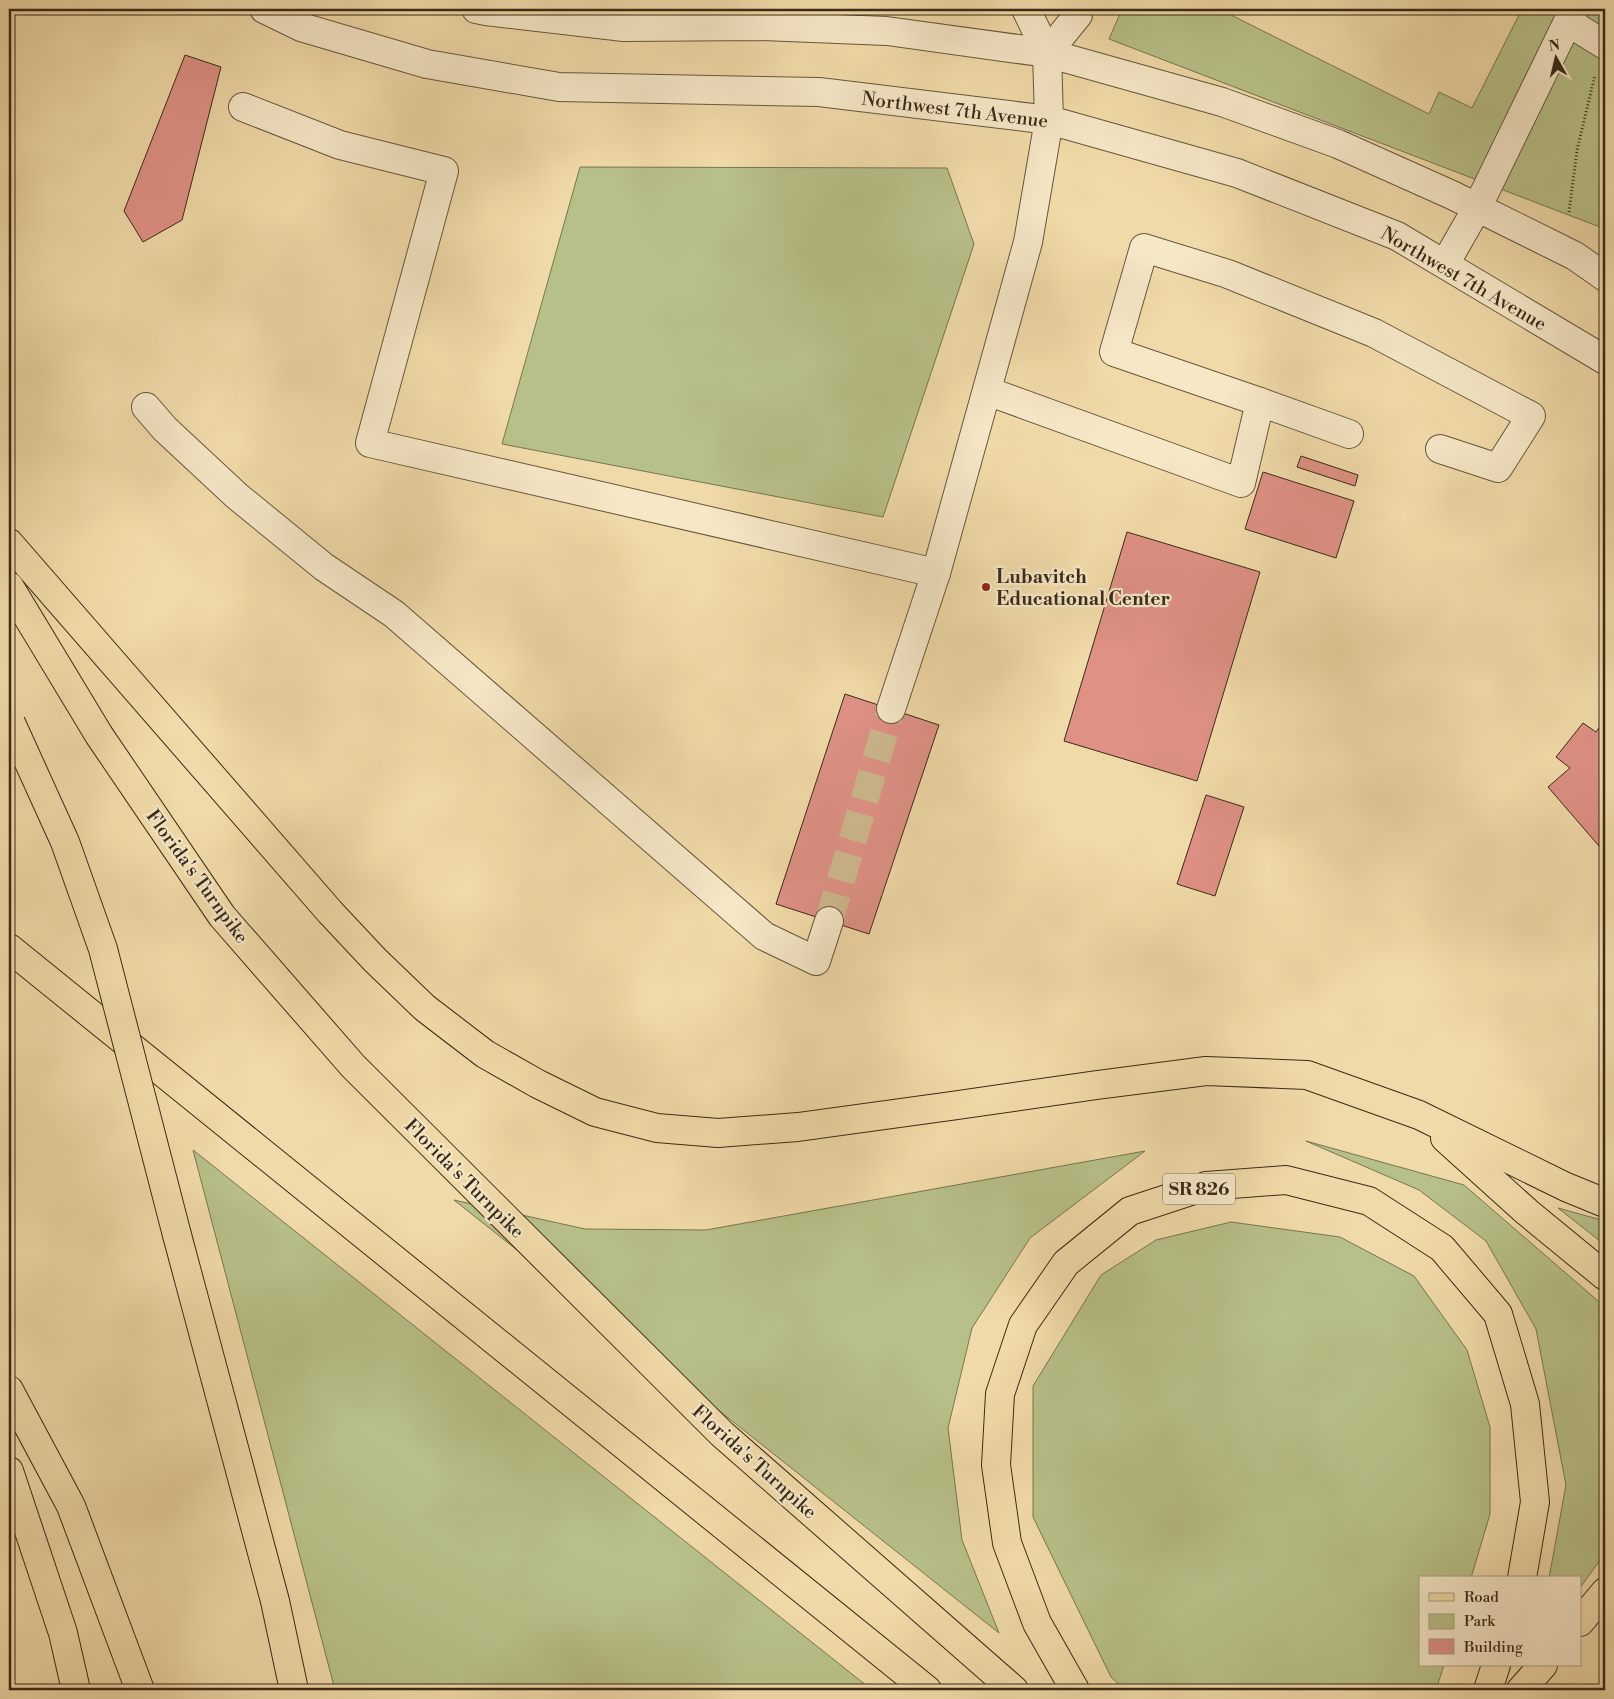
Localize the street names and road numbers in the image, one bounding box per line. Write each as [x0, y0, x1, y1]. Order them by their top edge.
street label: Northwest 7th Avenue [860, 87, 1049, 133]
street label: Northwest 7th Avenue [1376, 222, 1551, 336]
street label: Florida's Turnpike [141, 805, 254, 948]
street label: Florida's Turnpike [399, 1114, 529, 1244]
road number: SR 826 [1163, 1174, 1235, 1204]
street label: Florida's Turnpike [687, 1399, 822, 1524]

